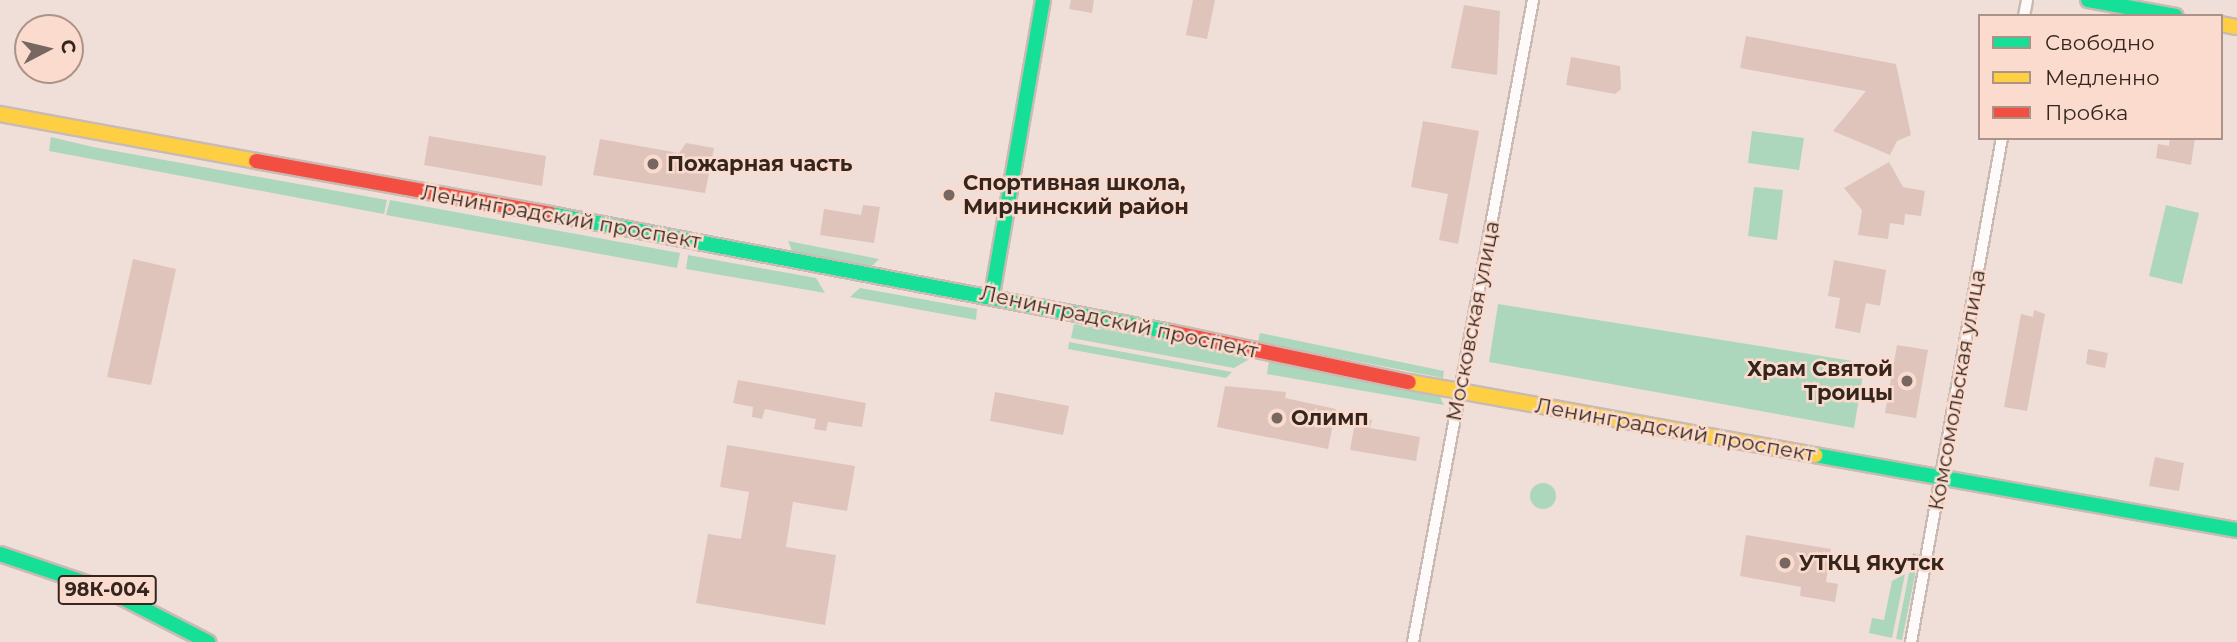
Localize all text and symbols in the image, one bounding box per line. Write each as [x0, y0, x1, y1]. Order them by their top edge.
north arrow [14, 14, 84, 84]
legend [1978, 14, 2223, 140]
text: Свободно [2045, 30, 2155, 55]
text: С [56, 38, 81, 55]
text: Медленно [2045, 65, 2160, 90]
text: Пробка [2045, 100, 2128, 125]
place label: Пожарная часть [667, 151, 852, 177]
marker: Пожарная часть [645, 156, 661, 172]
place label: Спортивная школа, Мирнинский район [963, 170, 1189, 220]
street label: Ленинградский проспект [419, 180, 703, 254]
marker: Спортивная школа, Мирнинский район [941, 187, 957, 203]
street label: Московская улица [1441, 219, 1505, 423]
street label: Комсомольская улица [1923, 268, 1991, 512]
street label: Ленинградский проспект [978, 280, 1260, 364]
place label: Храм Святой Троицы [1747, 356, 1893, 406]
marker: Храм Святой Троицы [1899, 373, 1915, 389]
street label: Ленинградский проспект [1533, 393, 1817, 467]
place label: Олимп [1291, 405, 1369, 431]
marker: Олимп [1269, 410, 1285, 426]
place label: УТКЦ Якутск [1799, 550, 1944, 576]
marker: УТКЦ Якутск [1777, 555, 1793, 571]
road number: 98К-004 [56, 575, 158, 606]

